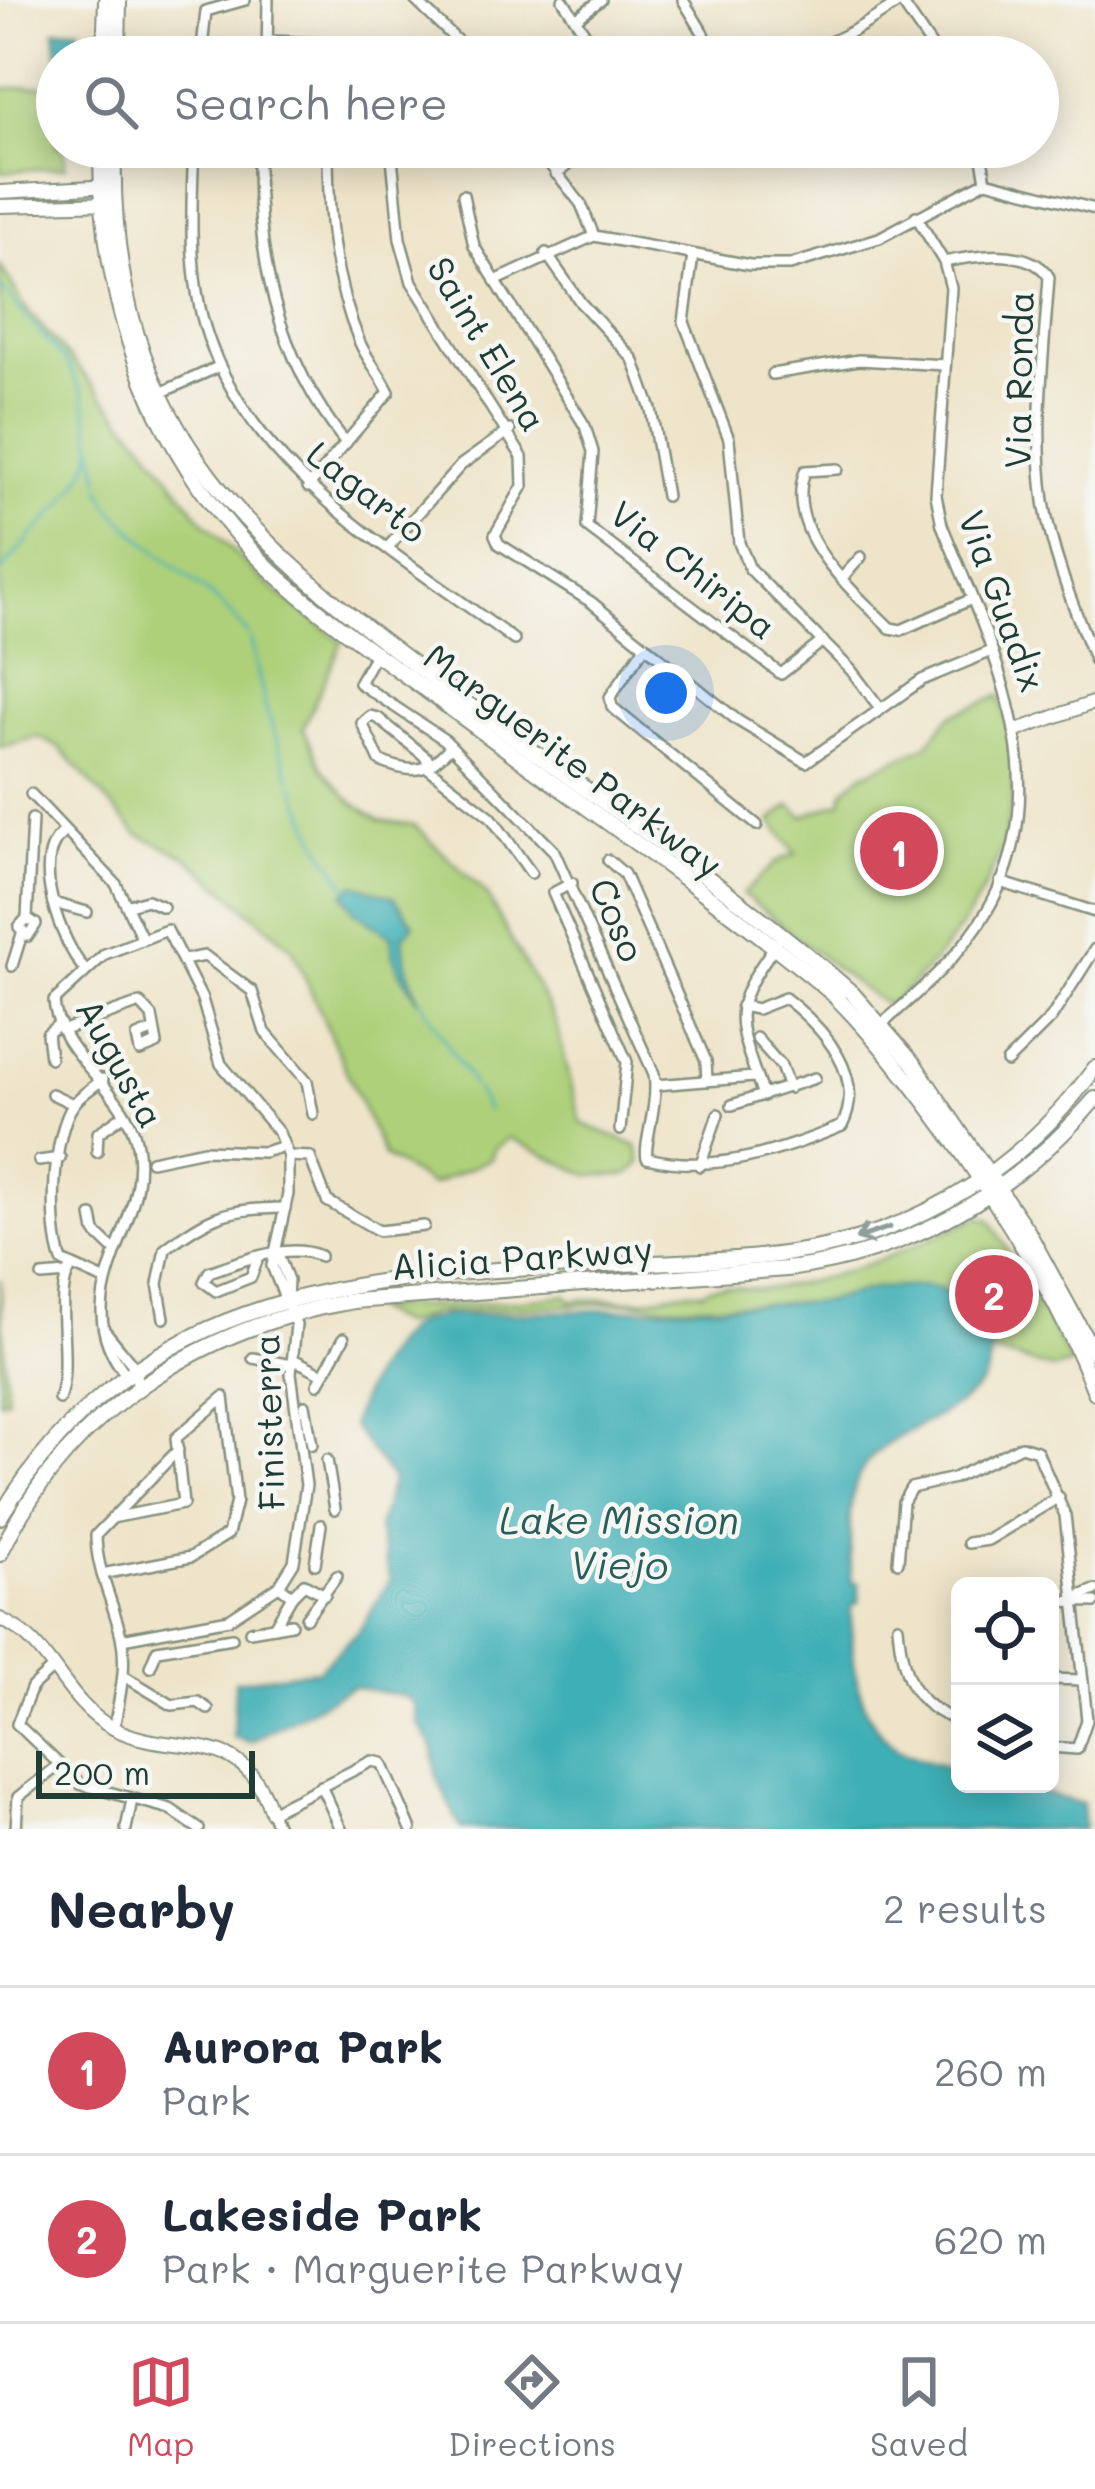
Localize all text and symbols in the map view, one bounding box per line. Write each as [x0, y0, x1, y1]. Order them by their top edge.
search box [36, 36, 1059, 168]
icon: search [78, 69, 144, 135]
text: Search here [174, 73, 448, 131]
street label: Saint Elena [418, 247, 559, 439]
street label: Via Ronda [992, 291, 1043, 469]
street label: Lagarto [298, 429, 438, 552]
street label: Via Chiripa [601, 489, 787, 649]
street label: Via Guadix [949, 504, 1058, 697]
street label: Marguerite Parkway [415, 632, 732, 888]
your location [636, 663, 696, 723]
pin: 1 [860, 806, 938, 896]
street label: Coso [580, 871, 657, 968]
street label: Augusta [67, 989, 176, 1135]
street label: Alicia Parkway [390, 1224, 654, 1290]
one-way arrow [855, 1224, 892, 1245]
pin: 2 [955, 1249, 1033, 1339]
street label: Finisterra [241, 1333, 294, 1511]
water label: Lake Mission Viejo [499, 1493, 739, 1589]
map controls [951, 1577, 1059, 1793]
button: locate [951, 1577, 1059, 1685]
button: layers [951, 1685, 1059, 1793]
scale bar [36, 1745, 255, 1798]
text: 200 m [54, 1750, 150, 1793]
text: Nearby [48, 1874, 235, 1941]
text: 2 results [883, 1882, 1047, 1933]
text: Aurora Park [162, 2016, 443, 2074]
text: 1 [78, 2045, 96, 2096]
text: 260 m [934, 2045, 1047, 2096]
text: Park [162, 2074, 250, 2125]
text: Lakeside Park [162, 2184, 482, 2242]
text: 2 [76, 2213, 98, 2264]
text: 620 m [934, 2213, 1047, 2264]
text: Park · Marguerite Parkway [162, 2242, 684, 2293]
tab: Map [127, 2349, 194, 2464]
tab: Directions [448, 2349, 616, 2464]
tab: Saved [870, 2349, 968, 2464]

